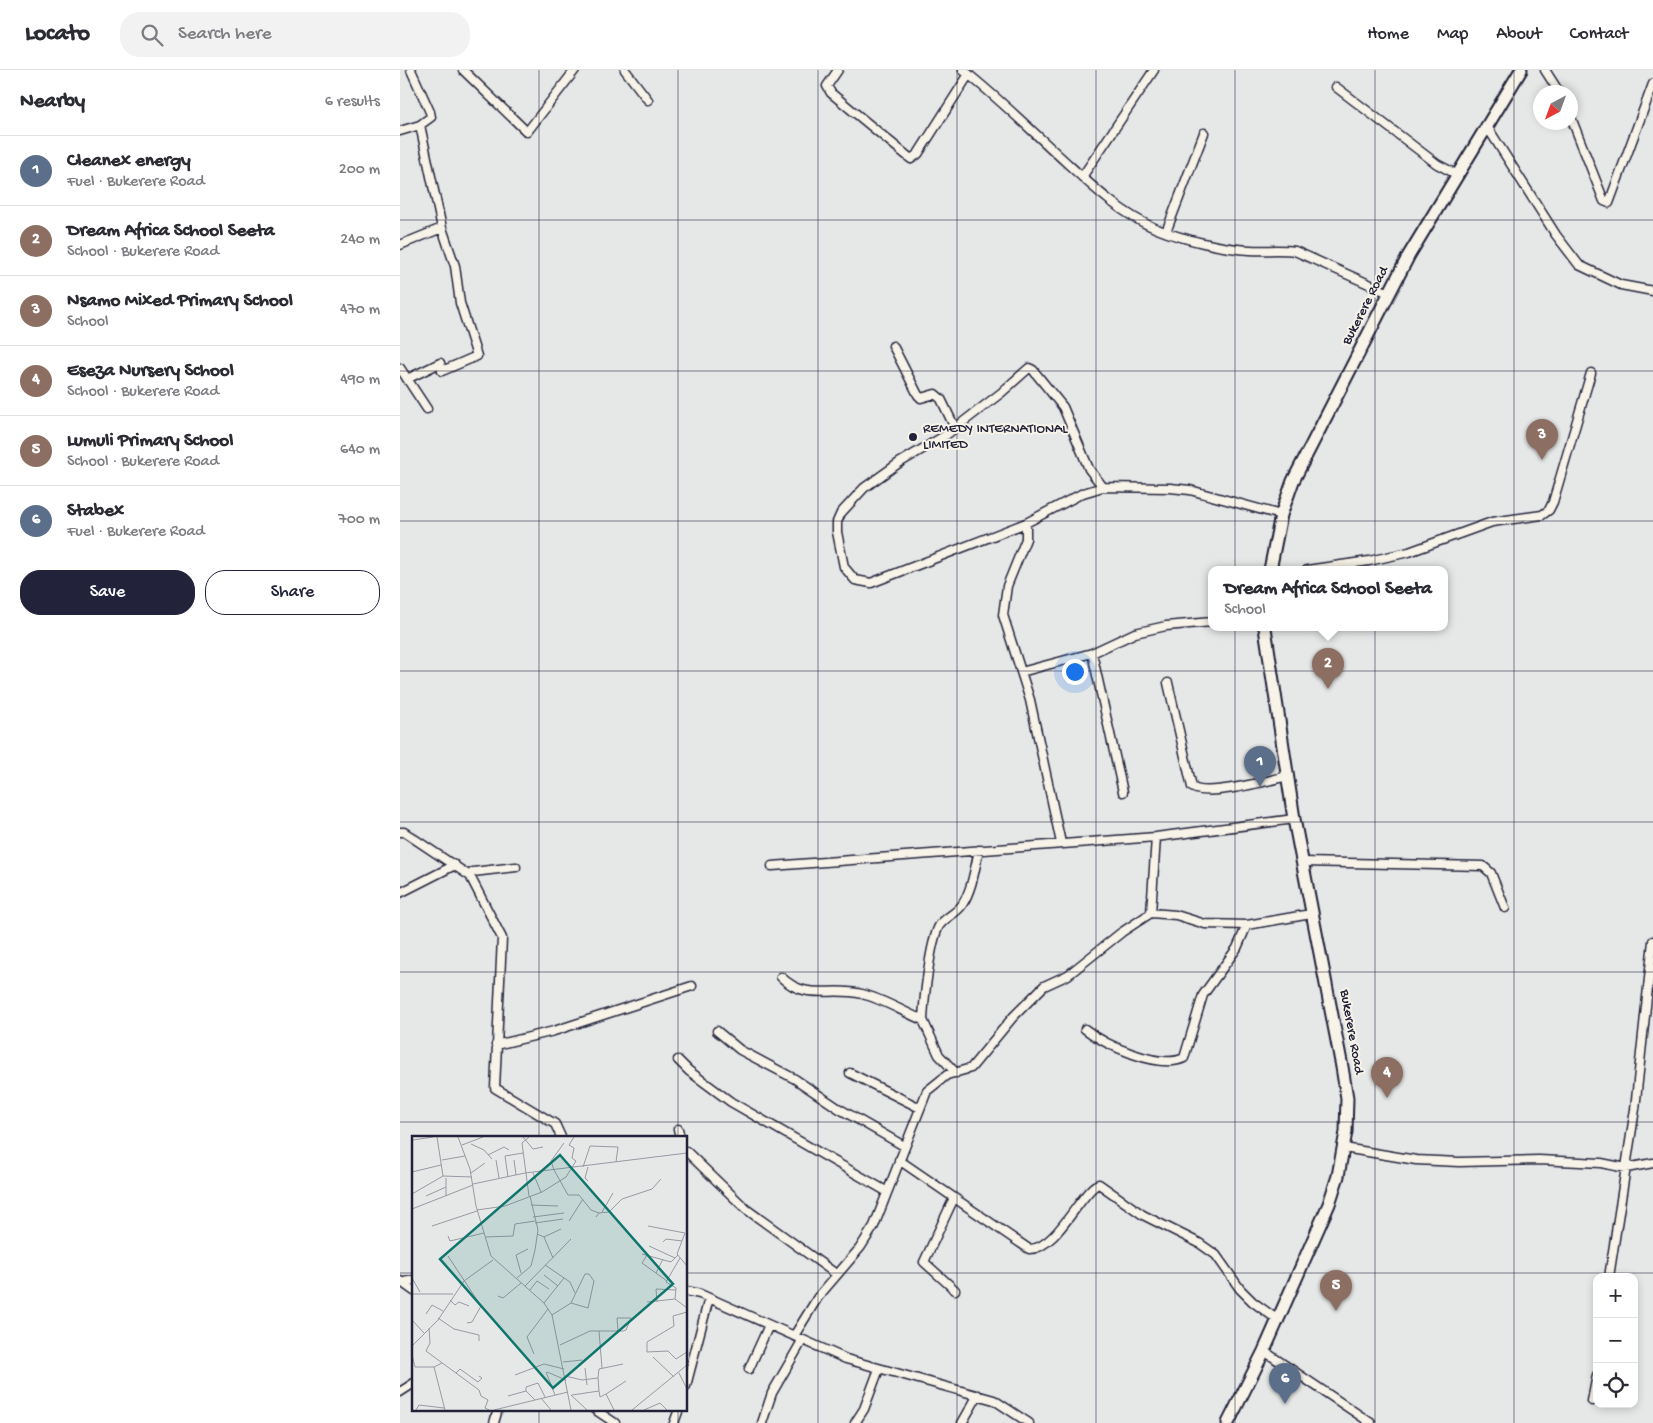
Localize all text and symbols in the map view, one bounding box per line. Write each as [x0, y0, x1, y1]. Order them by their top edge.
search box [120, 12, 470, 57]
text: Locato [25, 20, 90, 49]
icon: search [138, 21, 166, 49]
text: Search here [178, 23, 272, 46]
text: Home [1367, 24, 1409, 45]
text: Map [1437, 24, 1468, 45]
text: About [1496, 24, 1542, 45]
text: Contact [1570, 24, 1628, 45]
north arrow [1533, 85, 1578, 130]
text: Nearby [20, 90, 85, 115]
text: 6 results [325, 93, 380, 112]
text: Cleanex energy [67, 150, 191, 173]
text: 1 [33, 161, 39, 180]
text: 200 m [339, 161, 380, 180]
text: Fuel · Bukerere Road [67, 173, 205, 192]
text: Dream Africa School Seeta [67, 220, 274, 243]
text: 2 [32, 231, 40, 250]
text: 240 m [340, 231, 380, 250]
text: School · Bukerere Road [67, 243, 219, 262]
street label: Bukerere Road [1339, 262, 1394, 349]
text: Nsamo Mixed Primary School [67, 290, 293, 313]
text: 3 [32, 301, 40, 320]
text: 470 m [340, 301, 380, 320]
text: School [67, 313, 109, 332]
text: Eseza Nursery School [67, 360, 234, 383]
text: 4 [32, 371, 40, 390]
text: 490 m [340, 371, 380, 390]
text: School · Bukerere Road [67, 383, 219, 402]
pin: 3 [1526, 419, 1558, 460]
place label: REMEDY INTERNATIONAL LIMITED [923, 421, 1068, 454]
text: Lumuli Primary School [67, 430, 233, 453]
marker: REMEDY INTERNATIONAL LIMITED [907, 431, 919, 443]
text: 5 [32, 441, 40, 460]
text: 640 m [340, 441, 380, 460]
text: School · Bukerere Road [67, 453, 219, 472]
text: Stabex [67, 500, 124, 523]
text: 6 [32, 511, 40, 530]
text: 700 m [338, 511, 380, 530]
text: Fuel · Bukerere Road [67, 523, 205, 542]
popup [1208, 566, 1448, 631]
button: Save [20, 570, 195, 615]
button: Share [205, 570, 380, 615]
text: Dream Africa School Seeta [1224, 578, 1432, 601]
text: School [1224, 601, 1266, 620]
pin: 2 [1312, 648, 1344, 689]
your location [1062, 659, 1088, 685]
pin: 1 [1244, 746, 1276, 787]
street label: Bukerere Road [1335, 987, 1367, 1077]
pin: 4 [1371, 1057, 1403, 1098]
inset map [412, 1136, 688, 1410]
pin: 5 [1320, 1270, 1352, 1311]
map controls [1593, 1273, 1638, 1408]
button: + [1593, 1273, 1638, 1318]
button: − [1593, 1318, 1638, 1363]
pin: 6 [1269, 1363, 1301, 1404]
button: locate [1593, 1363, 1638, 1408]

